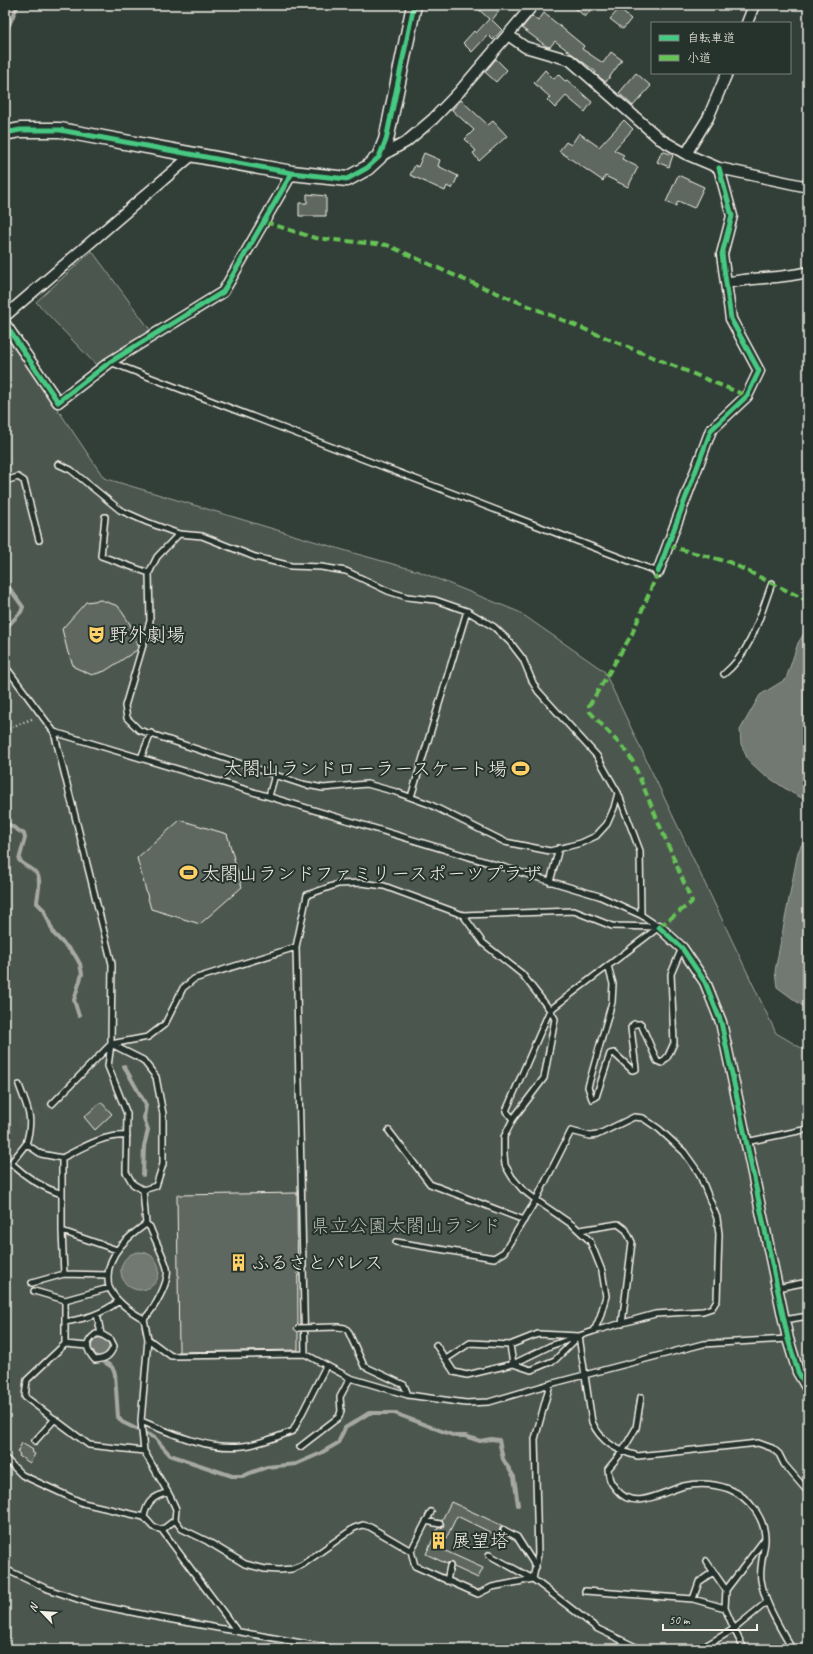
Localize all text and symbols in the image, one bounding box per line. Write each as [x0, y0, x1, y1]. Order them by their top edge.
legend [651, 22, 791, 74]
text: 自転車道 [687, 30, 735, 46]
text: 小道 [687, 50, 711, 66]
place label: 野外劇場 [109, 623, 185, 647]
theatre icon: 野外劇場 [86, 624, 106, 644]
place label: 太閤山ランドローラースケート場 [223, 757, 507, 781]
sports icon: 太閤山ランドローラースケート場 [510, 758, 530, 778]
place label: 太閤山ランドファミリースポーツプラザ [201, 862, 541, 886]
sports icon: 太閤山ランドファミリースポーツプラザ [178, 863, 198, 883]
park label: 県立公園太閤山ランド [311, 1214, 501, 1238]
place label: ふるさとパレス [251, 1251, 383, 1275]
building icon: ふるさとパレス [228, 1252, 248, 1272]
place label: 展望塔 [452, 1529, 509, 1553]
building icon: 展望塔 [429, 1530, 449, 1550]
north arrow [22, 1592, 62, 1632]
text: N [25, 1600, 42, 1614]
scale bar [663, 1606, 757, 1632]
text: 50 m [669, 1612, 691, 1628]

